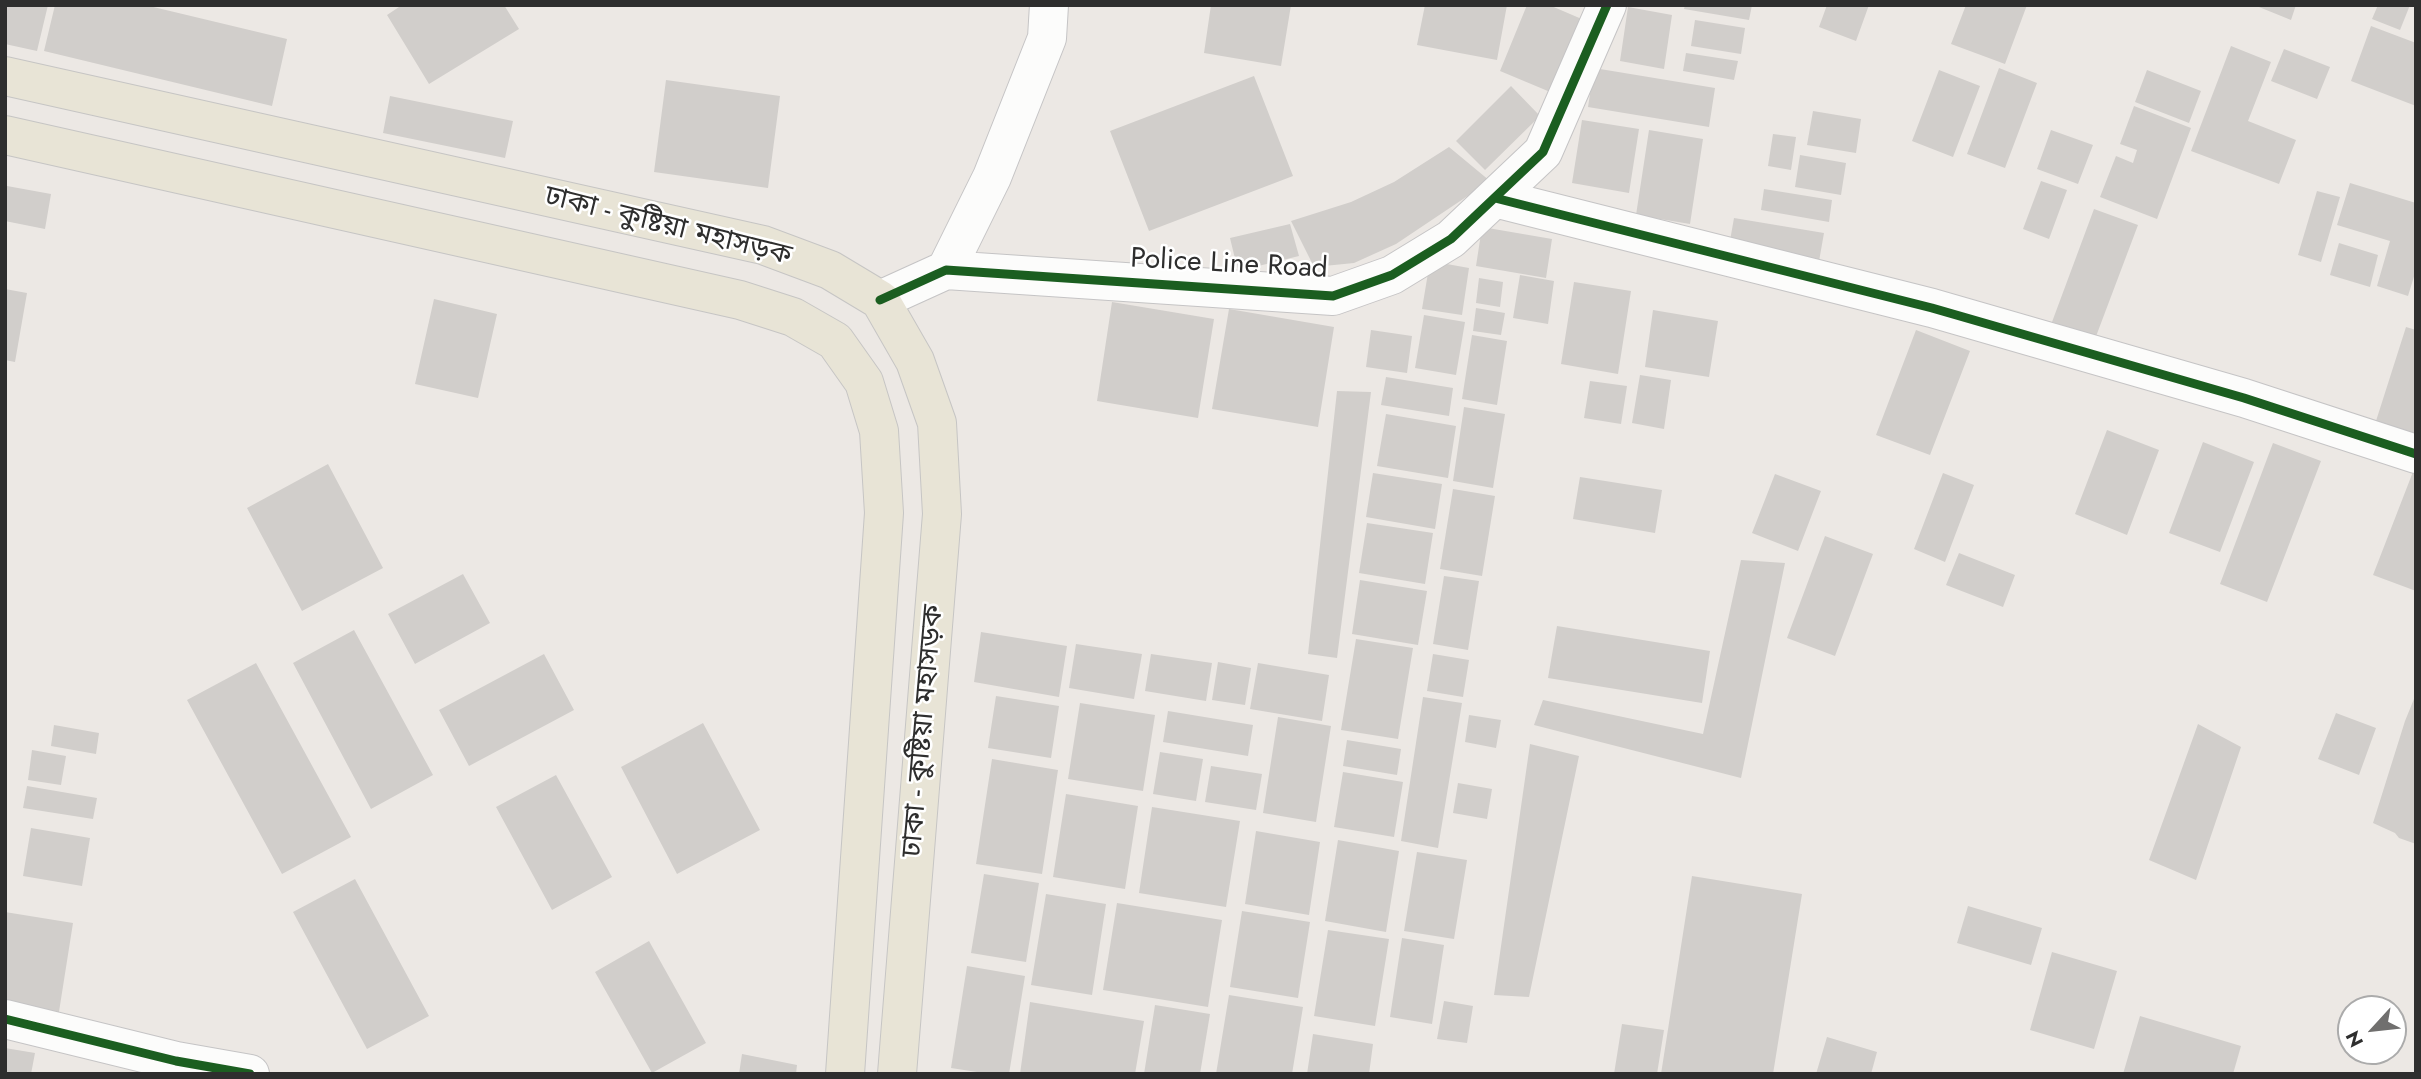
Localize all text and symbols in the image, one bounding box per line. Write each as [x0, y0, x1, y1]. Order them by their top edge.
street label: ঢাকা - কুষ্টিয়া মহাসড়ক [541, 180, 795, 274]
street label: Police Line Road [1130, 243, 1328, 287]
street label: ঢাকা - কুষ্টিয়া মহাসড়ক [896, 603, 952, 859]
north arrow [2337, 995, 2407, 1065]
text: N [2339, 1026, 2370, 1052]

